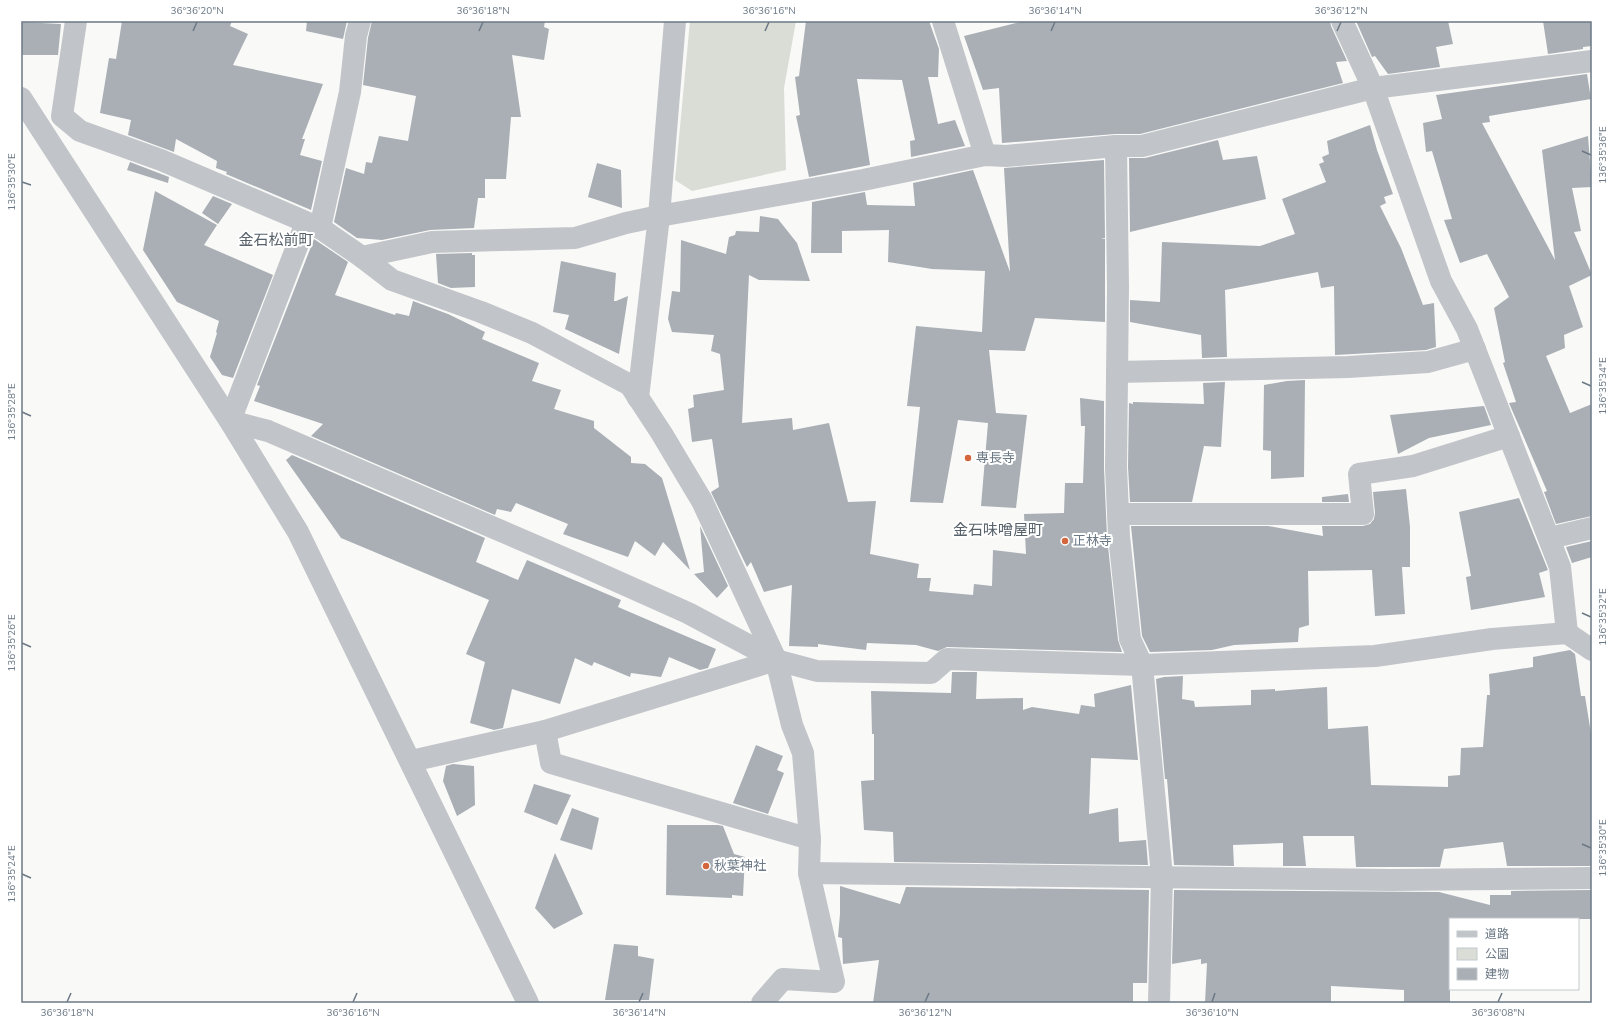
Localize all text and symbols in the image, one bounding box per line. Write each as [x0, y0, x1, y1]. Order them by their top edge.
text: 36°36'20"N [170, 4, 224, 18]
text: 36°36'18"N [456, 4, 510, 18]
text: 36°36'16"N [742, 4, 796, 18]
text: 36°36'14"N [1028, 4, 1082, 18]
text: 36°36'12"N [1314, 4, 1368, 18]
text: 136°35'36"E [1596, 126, 1610, 184]
text: 136°35'30"E [5, 153, 19, 211]
district label: 金石松前町 [238, 230, 314, 250]
text: 136°35'34"E [1596, 357, 1610, 415]
text: 136°35'28"E [5, 383, 19, 441]
place label: 専長寺 [976, 449, 1015, 467]
marker: 専長寺 [963, 453, 973, 463]
district label: 金石味噌屋町 [953, 520, 1043, 540]
place label: 正林寺 [1073, 532, 1112, 550]
marker: 正林寺 [1060, 536, 1070, 546]
text: 136°35'32"E [1596, 588, 1610, 646]
text: 136°35'26"E [5, 614, 19, 672]
text: 136°35'30"E [1596, 819, 1610, 877]
text: 136°35'24"E [5, 845, 19, 903]
place label: 秋葉神社 [714, 857, 766, 875]
marker: 秋葉神社 [701, 861, 711, 871]
legend [1449, 918, 1579, 990]
text: 道路 [1485, 926, 1509, 942]
text: 公園 [1485, 946, 1509, 962]
text: 建物 [1485, 966, 1509, 982]
text: 36°36'18"N [40, 1006, 94, 1020]
text: 36°36'16"N [326, 1006, 380, 1020]
text: 36°36'14"N [612, 1006, 666, 1020]
text: 36°36'12"N [898, 1006, 952, 1020]
text: 36°36'10"N [1185, 1006, 1239, 1020]
text: 36°36'08"N [1471, 1006, 1525, 1020]

